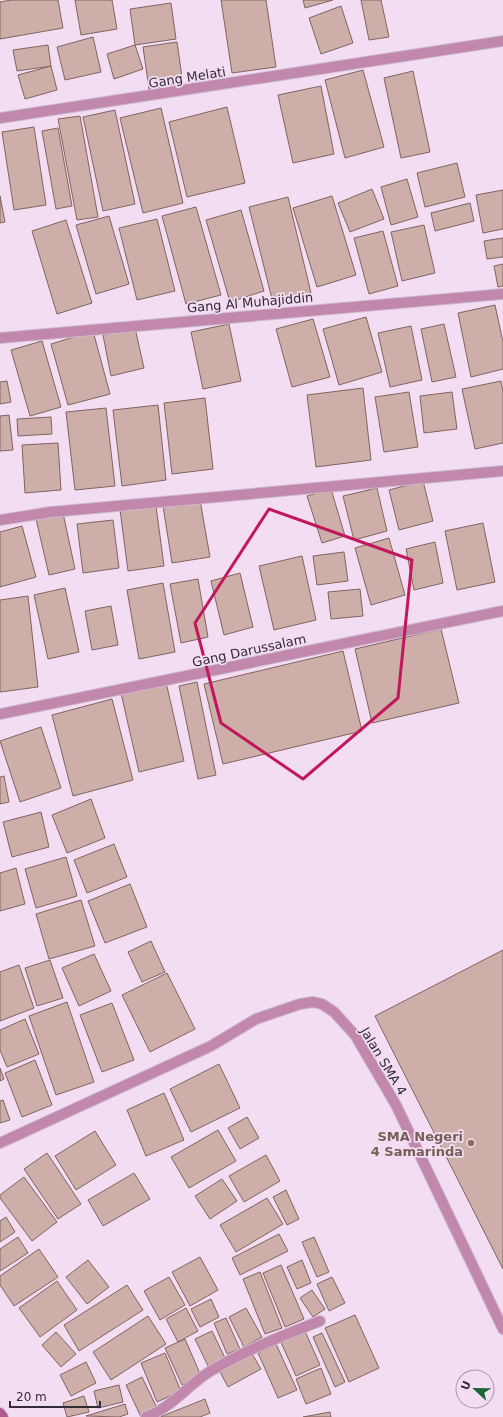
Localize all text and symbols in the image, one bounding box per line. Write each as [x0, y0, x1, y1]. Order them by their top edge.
street label: Gang Melati [147, 64, 227, 91]
street label: Gang Al Muhajiddin [186, 290, 314, 315]
street label: Gang Darussalam [191, 631, 307, 670]
street label: Jalan SMA 4 [357, 1024, 410, 1098]
place label: SMA Negeri 4 Samarinda [371, 1129, 463, 1159]
marker: SMA Negeri 4 Samarinda [466, 1138, 476, 1148]
north arrow [455, 1369, 495, 1409]
text: U [458, 1379, 474, 1392]
scale bar [10, 1383, 100, 1409]
text: 20 m [16, 1390, 47, 1404]

